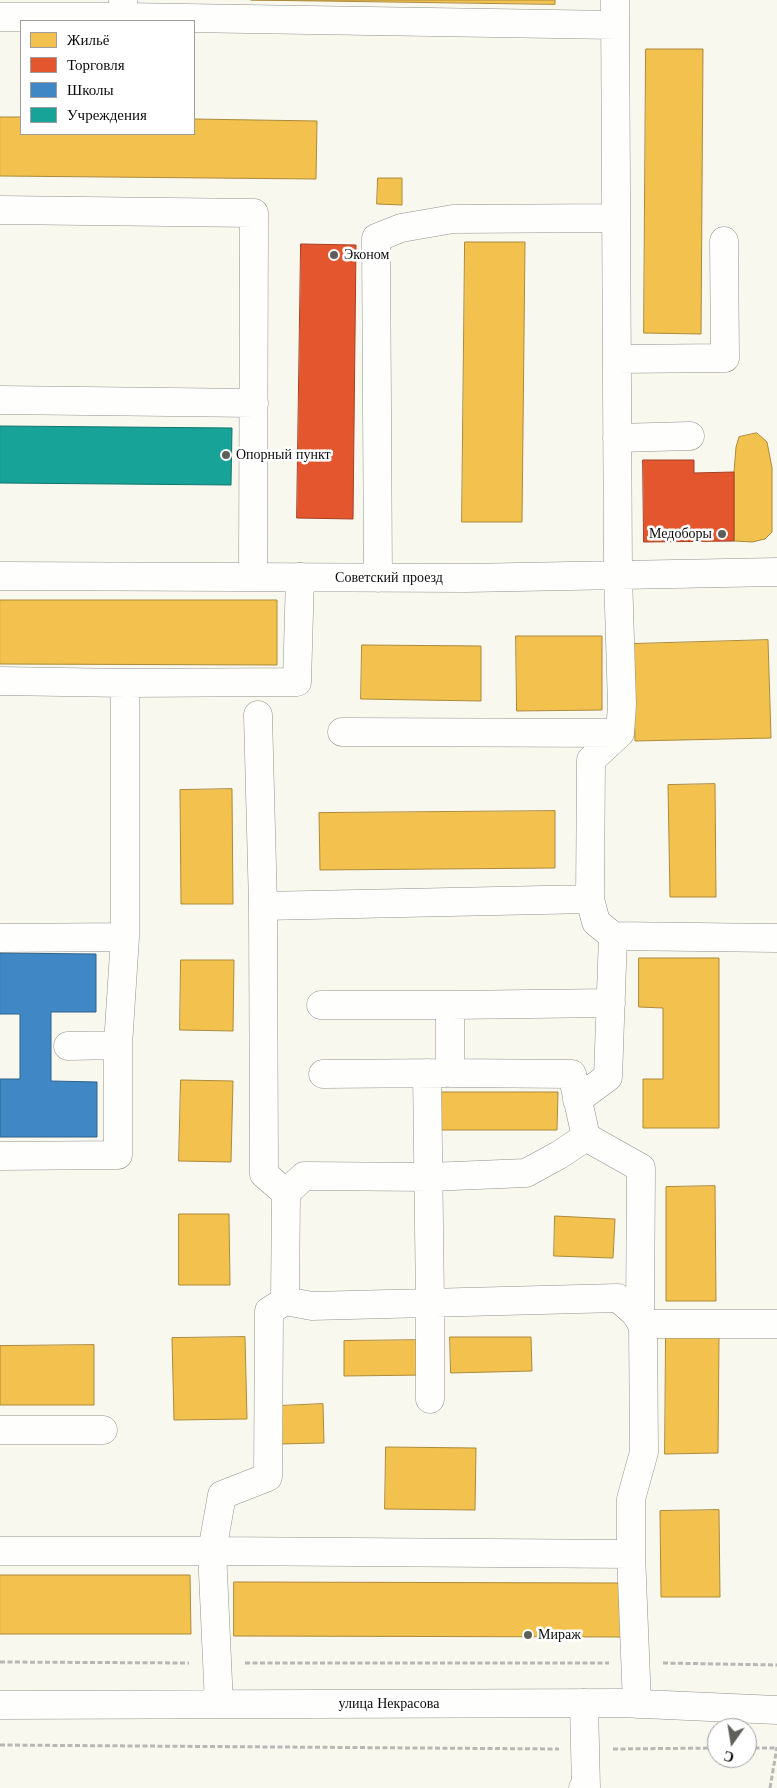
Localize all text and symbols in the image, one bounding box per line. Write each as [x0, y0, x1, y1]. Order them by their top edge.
legend [20, 20, 195, 135]
text: Жильё [67, 30, 109, 49]
text: Торговля [67, 55, 125, 74]
text: Школы [67, 80, 114, 99]
text: Учреждения [67, 105, 147, 124]
place label: Эконом [344, 247, 389, 263]
marker: Эконом [328, 249, 340, 261]
place label: Опорный пункт [236, 447, 331, 463]
marker: Опорный пункт [220, 449, 232, 461]
place label: Медоборы [649, 526, 712, 542]
marker: Медоборы [716, 528, 728, 540]
street label: Советский проезд [335, 570, 443, 586]
place label: Мираж [538, 1627, 581, 1643]
marker: Мираж [522, 1629, 534, 1641]
street label: улица Некрасова [339, 1696, 439, 1712]
north arrow [707, 1718, 757, 1768]
text: С [722, 1747, 736, 1767]

